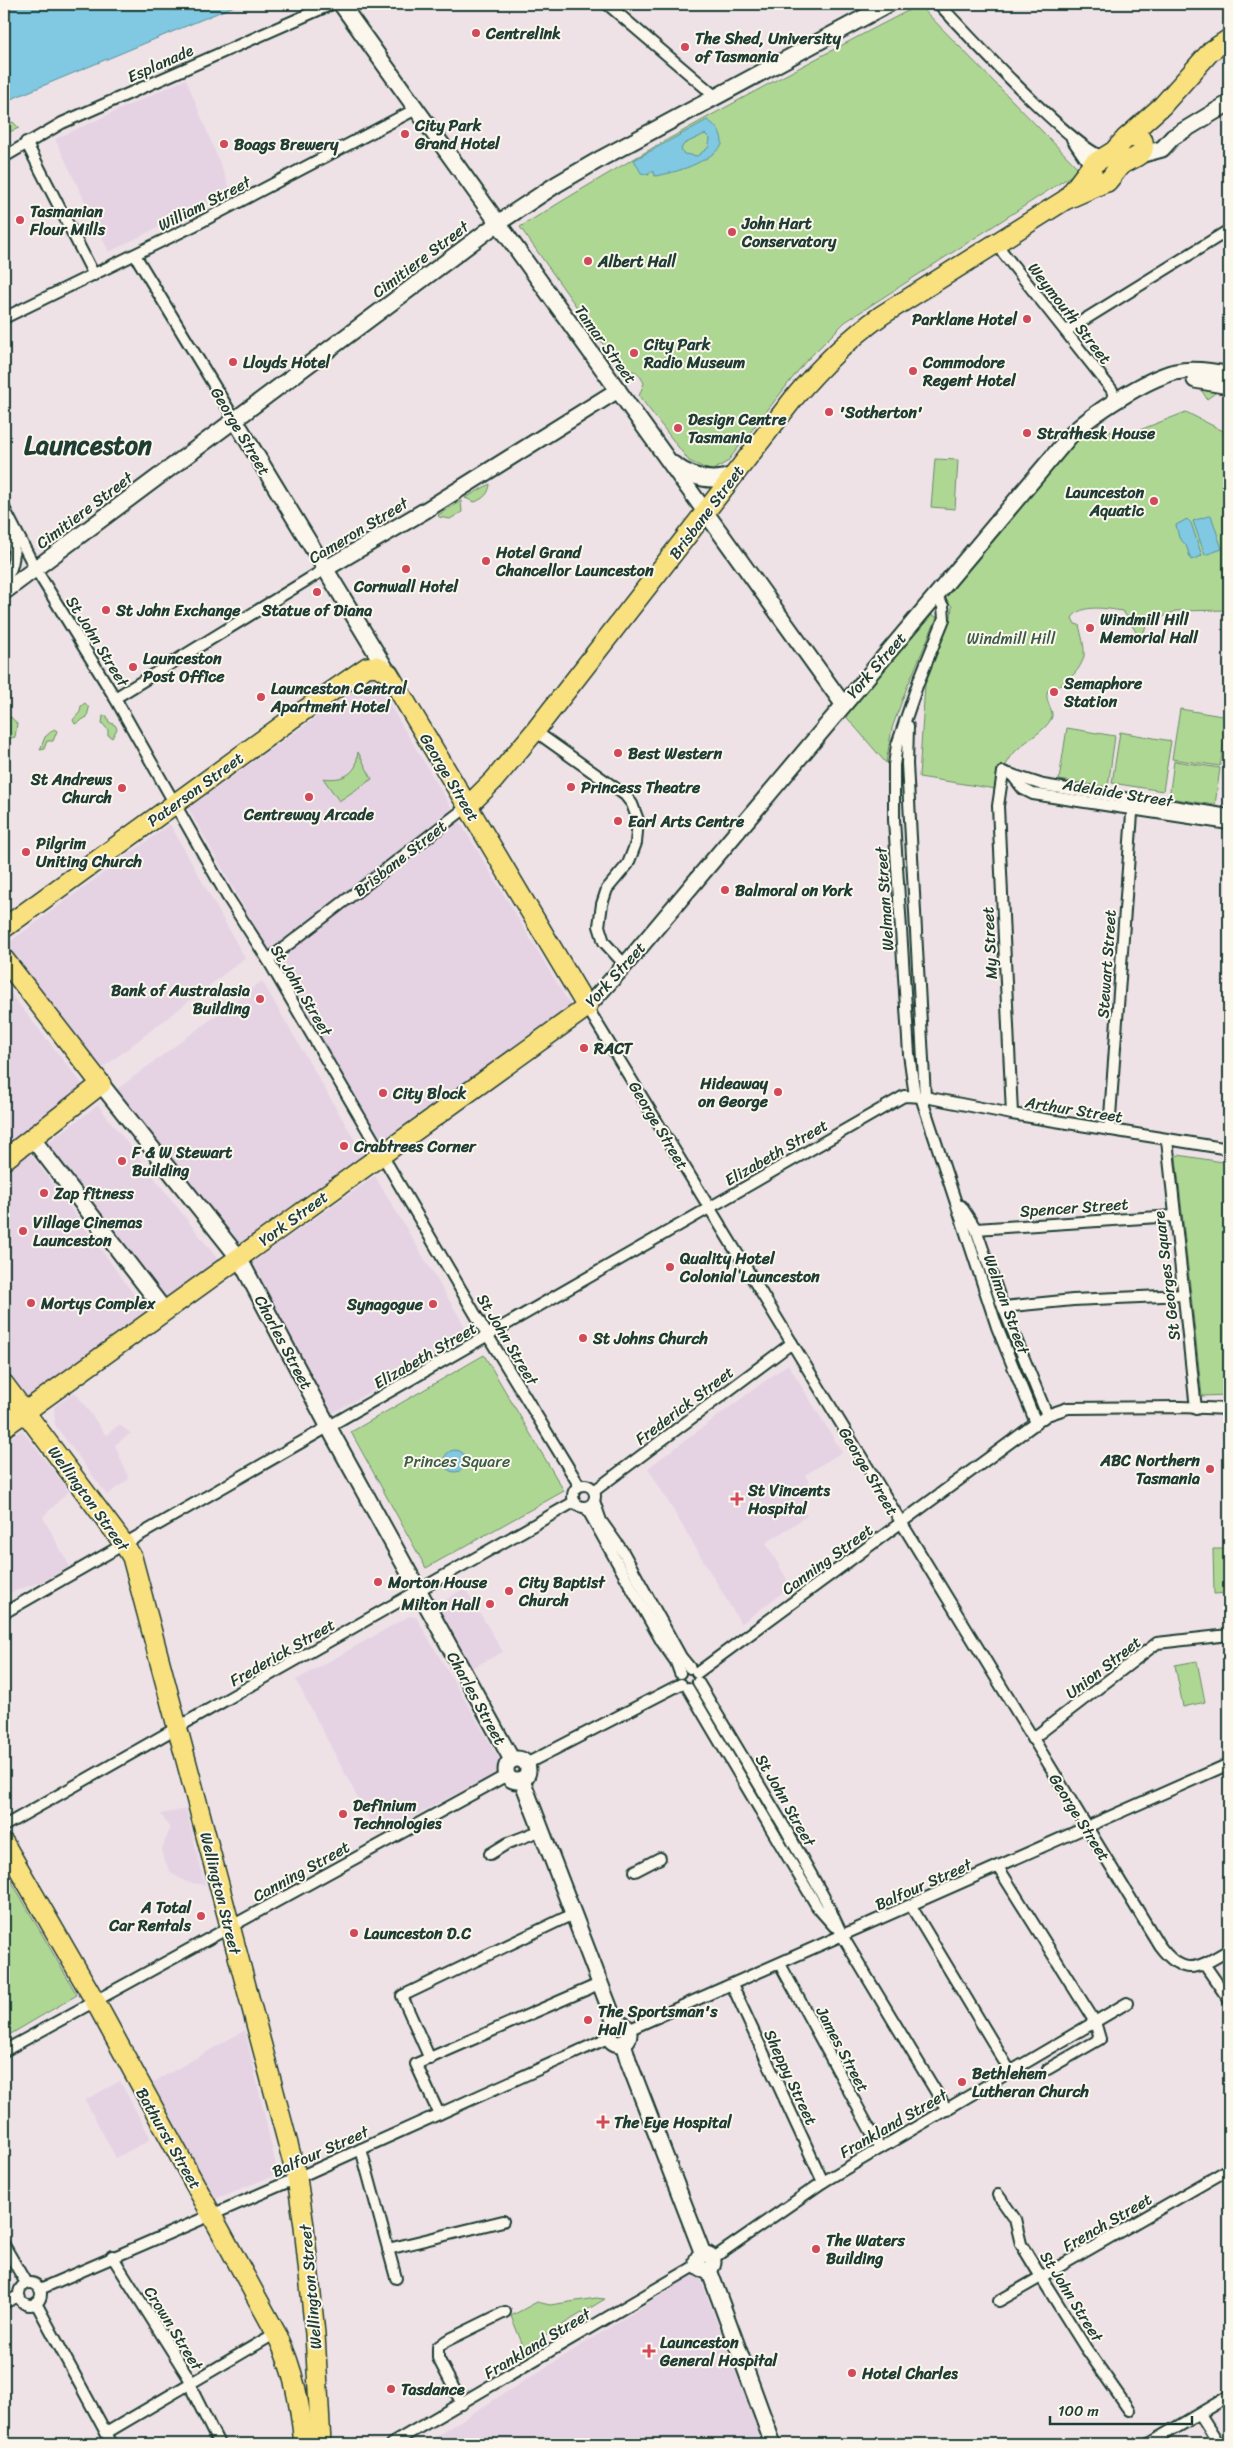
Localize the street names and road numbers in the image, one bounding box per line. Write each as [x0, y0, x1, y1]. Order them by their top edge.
street label: Esplanade [122, 36, 198, 91]
street label: William Street [153, 167, 256, 239]
street label: Cimitiere Street [365, 213, 476, 306]
street label: Weymouth Street [1020, 256, 1119, 371]
street label: Tamar Street [567, 298, 645, 390]
street label: George Street [203, 381, 279, 481]
street label: Brisbane Street [661, 459, 752, 566]
street label: Cimitiere Street [29, 464, 140, 557]
street label: Cameron Street [303, 489, 414, 572]
street label: St John Street [58, 590, 137, 693]
street label: York Street [839, 625, 914, 705]
street label: George Street [412, 727, 488, 827]
street label: Paterson Street [141, 744, 250, 835]
street label: Adelaide Street [1060, 769, 1176, 816]
street label: Brisbane Street [347, 812, 454, 904]
street label: Welman Street [866, 845, 903, 952]
street label: My Street [973, 906, 1006, 980]
street label: Stewart Street [1088, 909, 1125, 1019]
street label: York Street [578, 935, 653, 1014]
street label: St John Street [263, 939, 341, 1042]
street label: George Street [621, 1075, 697, 1175]
street label: Arthur Street [1022, 1087, 1125, 1132]
street label: Elizabeth Street [719, 1111, 834, 1194]
street label: York Street [252, 1183, 335, 1254]
street label: Spencer Street [1019, 1189, 1129, 1226]
street label: St Georges Square [1144, 1209, 1189, 1342]
street label: Welman Street [975, 1250, 1038, 1359]
street label: St John Street [469, 1288, 547, 1391]
street label: Charles Street [246, 1290, 321, 1395]
street label: Elizabeth Street [368, 1314, 483, 1397]
street label: Frederick Street [628, 1358, 740, 1453]
street label: George Street [831, 1421, 907, 1521]
street label: Wellington Street [40, 1439, 137, 1558]
street label: Canning Street [775, 1516, 879, 1603]
street label: Frederick Street [224, 1610, 341, 1695]
street label: Union Street [1059, 1628, 1148, 1707]
street label: Charles Street [439, 1646, 514, 1751]
street label: St John Street [747, 1748, 824, 1853]
street label: George Street [1041, 1767, 1118, 1867]
street label: Wellington Street [191, 1829, 250, 1958]
street label: Canning Street [247, 1833, 355, 1910]
street label: Balfour Street [870, 1850, 977, 1919]
street label: James Street [807, 2000, 877, 2097]
street label: Sheppy Street [756, 2024, 825, 2130]
street label: Frankland Street [834, 2080, 953, 2166]
street label: Bathurst Street [128, 2082, 210, 2195]
street label: Balfour Street [267, 2117, 374, 2186]
street label: French Street [1057, 2185, 1158, 2260]
street label: Wellington Street [291, 2223, 330, 2351]
street label: St John Street [1032, 2245, 1111, 2348]
street label: Crown Street [136, 2280, 211, 2377]
street label: Frankland Street [478, 2300, 597, 2387]

